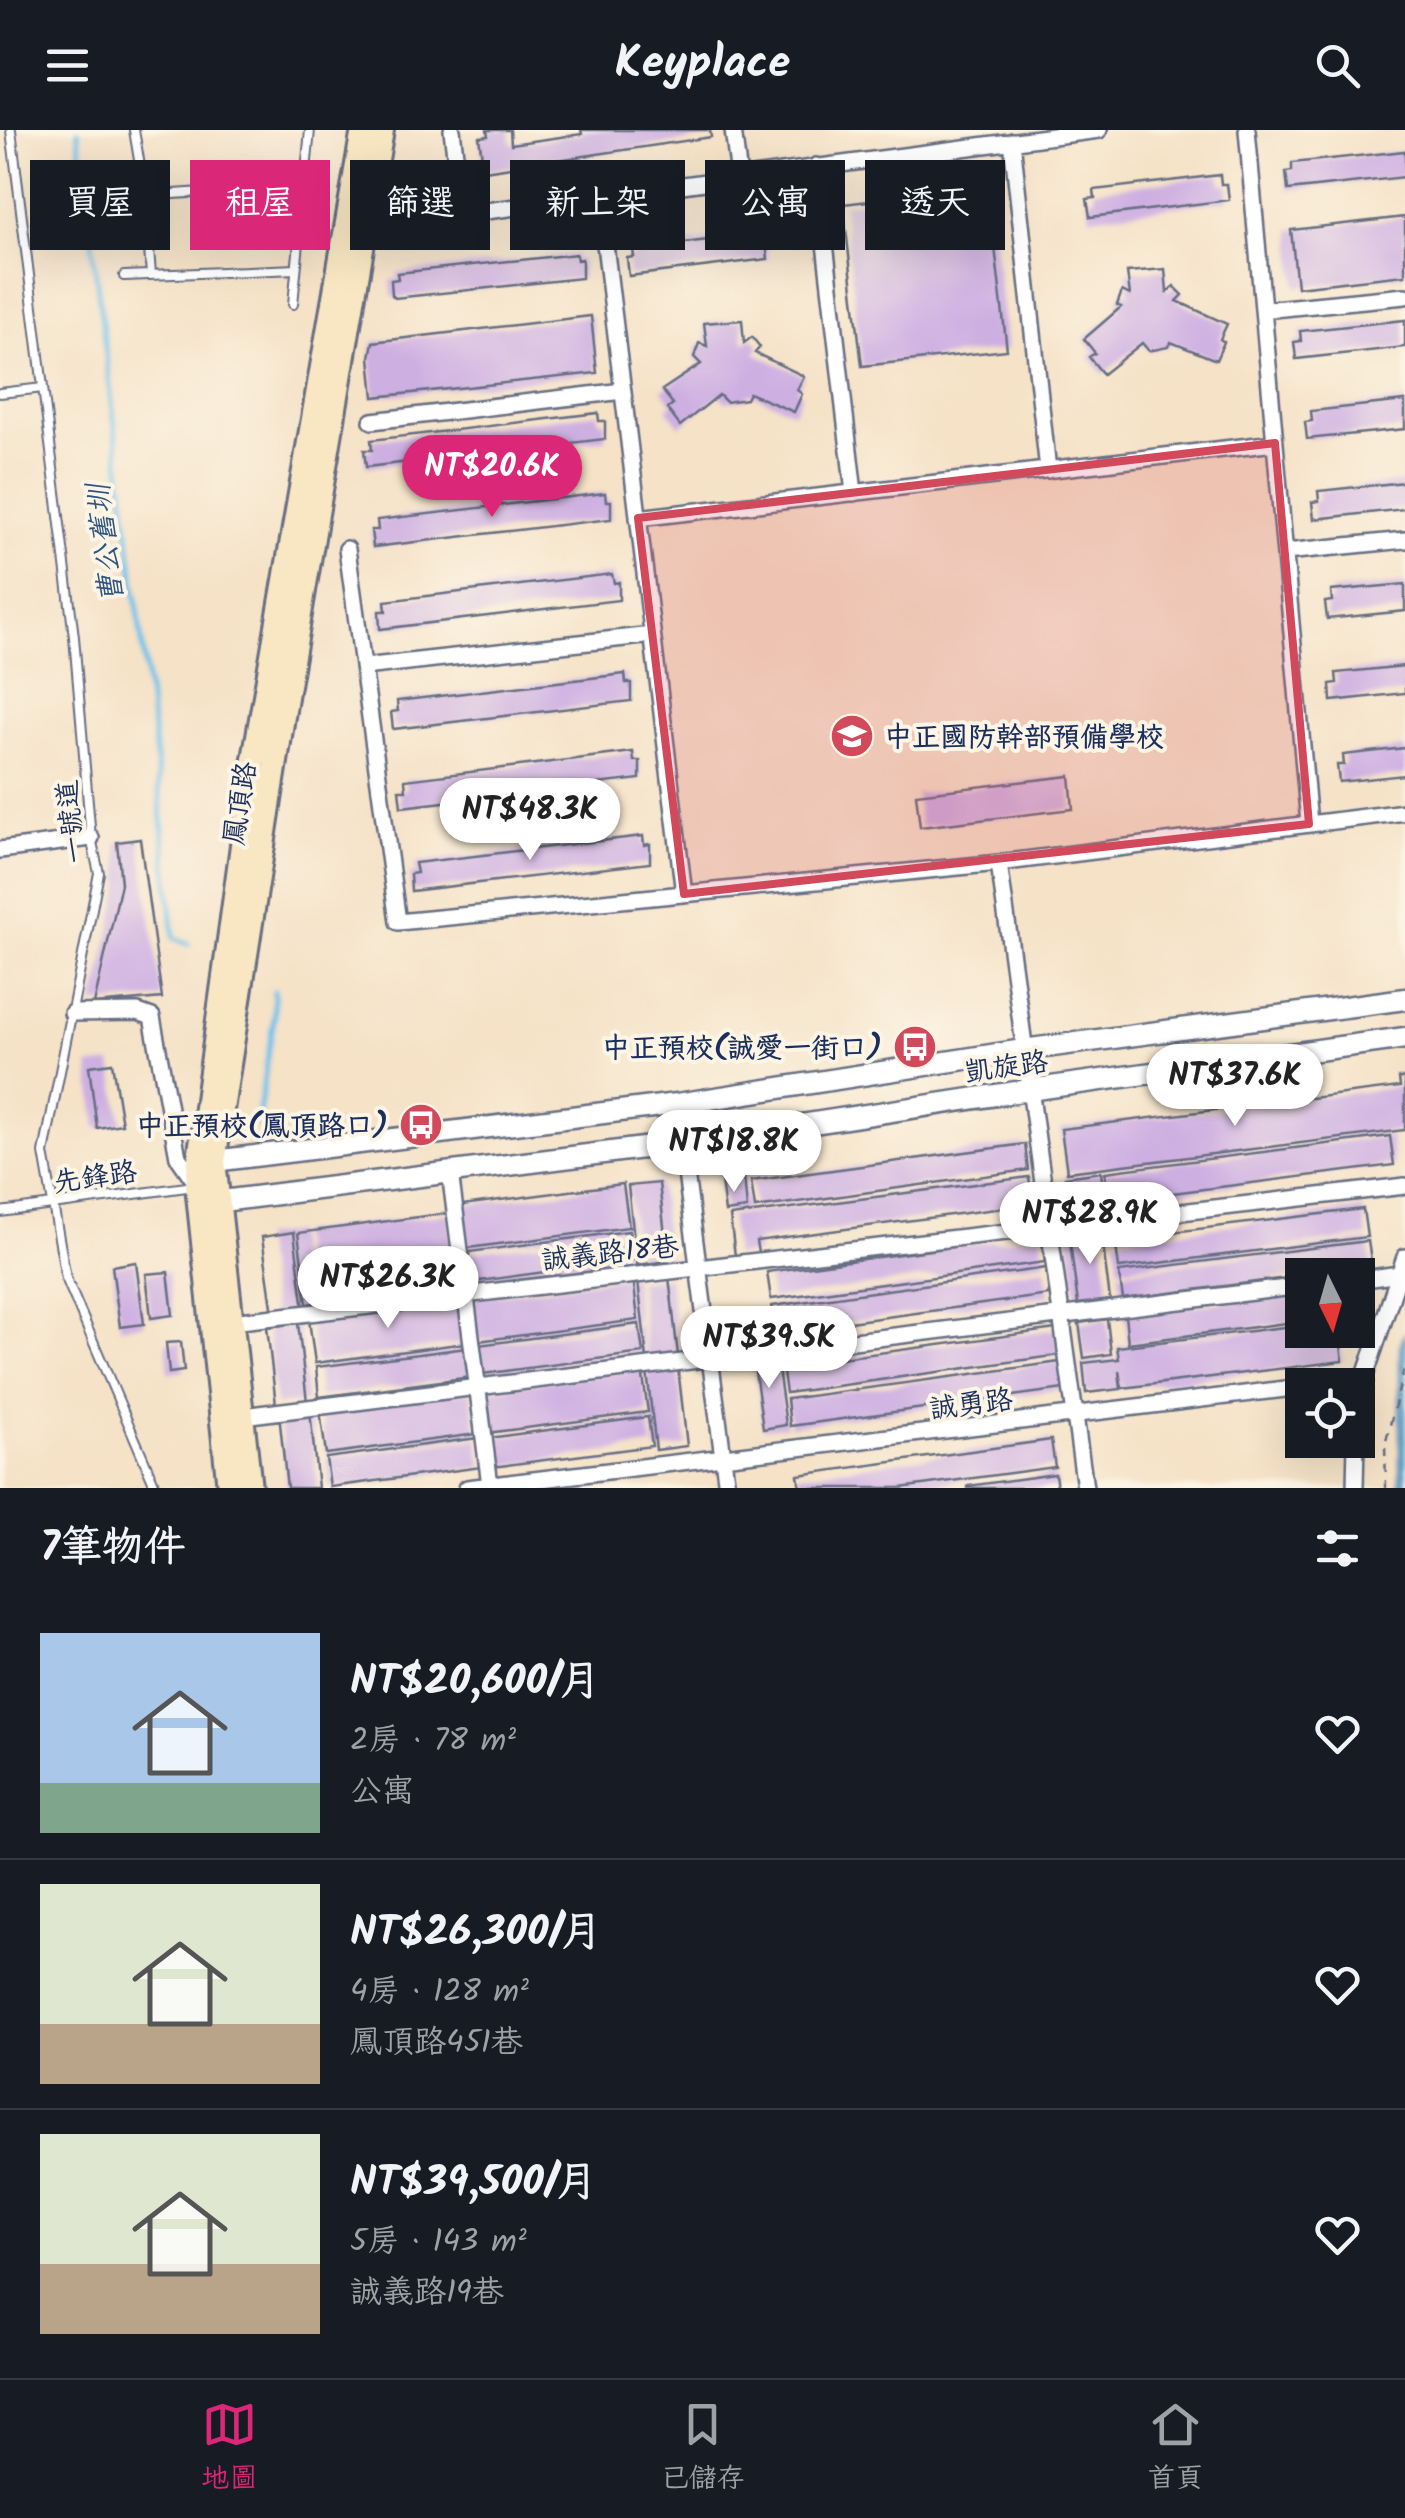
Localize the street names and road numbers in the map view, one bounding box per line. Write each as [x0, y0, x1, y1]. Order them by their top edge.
street label: 鳳頂路 [213, 758, 270, 848]
street label: 一號道 [46, 778, 99, 866]
street label: 凱旋路 [962, 1040, 1051, 1097]
street label: 先鋒路 [51, 1150, 140, 1207]
street label: 誠義路18巷 [539, 1225, 682, 1284]
street label: 誠勇路 [927, 1378, 1016, 1433]

